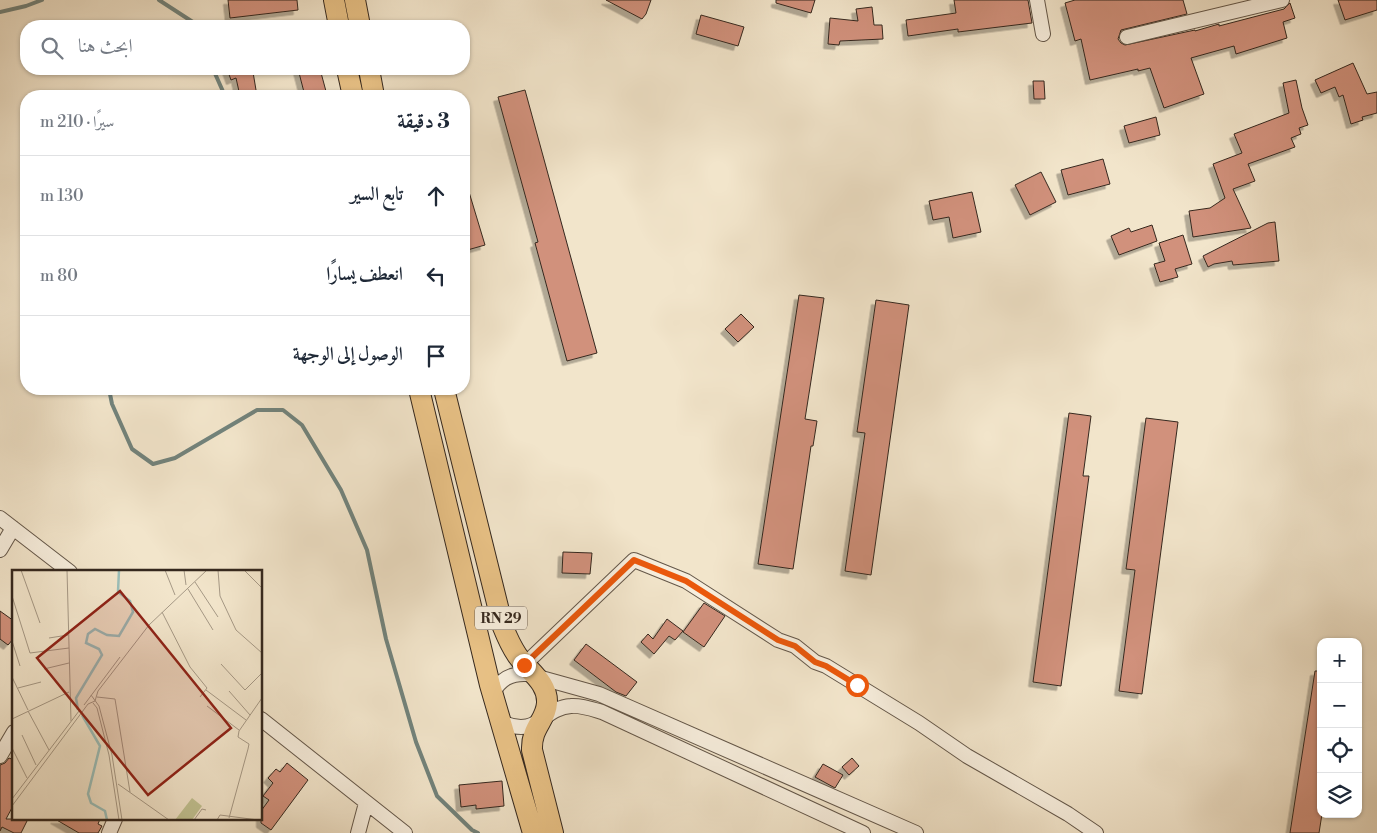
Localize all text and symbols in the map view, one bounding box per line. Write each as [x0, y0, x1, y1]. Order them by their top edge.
search box [20, 20, 470, 75]
icon: search [38, 34, 66, 62]
text: ابحث هنا [78, 34, 133, 58]
text: 3 دقيقة [397, 109, 450, 135]
text: سيرًا · 210 m [40, 112, 114, 132]
text: تابع السير [350, 182, 403, 206]
icon: ahead [422, 182, 450, 210]
text: 130 m [40, 186, 84, 206]
text: انعطف يسارًا [326, 262, 403, 286]
icon: left [422, 262, 450, 290]
text: 80 m [40, 266, 78, 286]
text: الوصول إلى الوجهة [293, 342, 403, 366]
icon: arrive [422, 342, 450, 370]
inset map [12, 570, 262, 820]
road number: RN 29 [475, 606, 527, 630]
map controls [1317, 638, 1362, 818]
button: + [1317, 638, 1362, 683]
route end [513, 654, 536, 677]
route start [846, 674, 869, 697]
button: − [1317, 683, 1362, 728]
button: locate [1317, 728, 1362, 773]
button: layers [1317, 773, 1362, 818]

